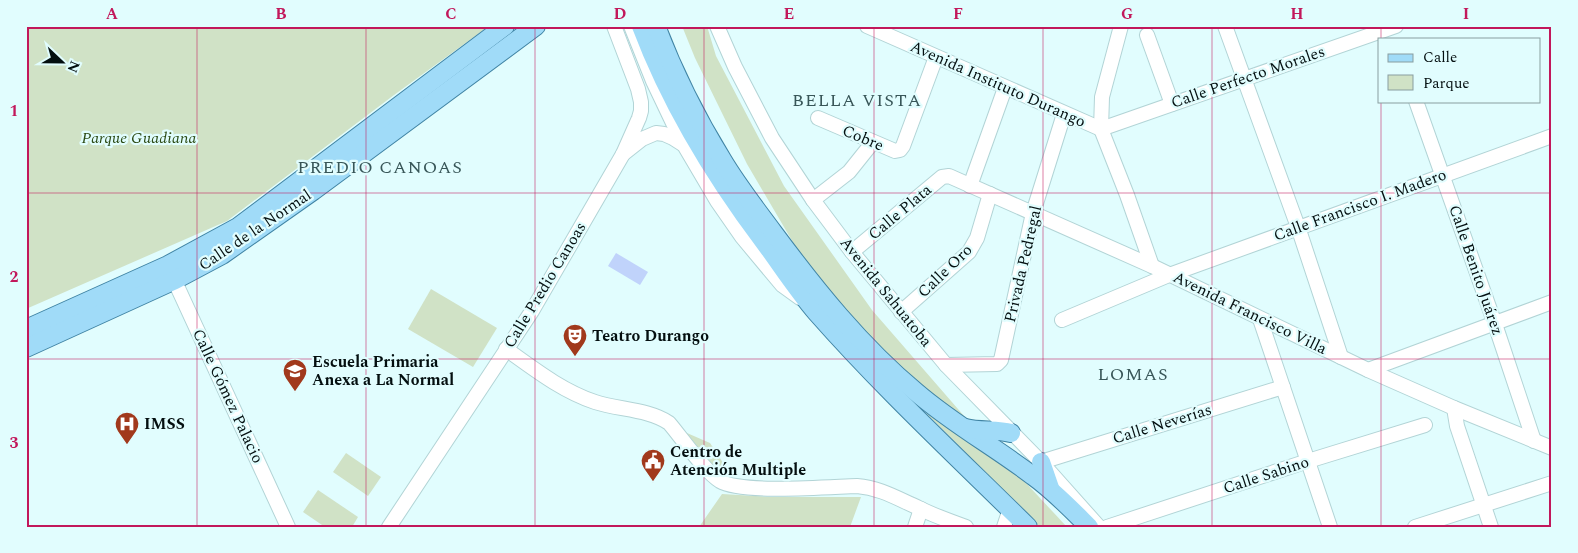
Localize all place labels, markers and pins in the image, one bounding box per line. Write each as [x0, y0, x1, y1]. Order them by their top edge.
theatre icon: Teatro Durango [562, 323, 588, 357]
place label: Teatro Durango [592, 324, 709, 348]
place label: Escuela Primaria Anexa a La Normal [312, 350, 454, 392]
school or university icon: Escuela Primaria Anexa a La Normal [282, 358, 308, 392]
hospital icon: IMSS [114, 411, 140, 445]
place label: IMSS [144, 412, 185, 436]
place label: Centro de Atención Multiple [670, 440, 806, 482]
public building icon: Centro de Atención Multiple [640, 448, 666, 482]

